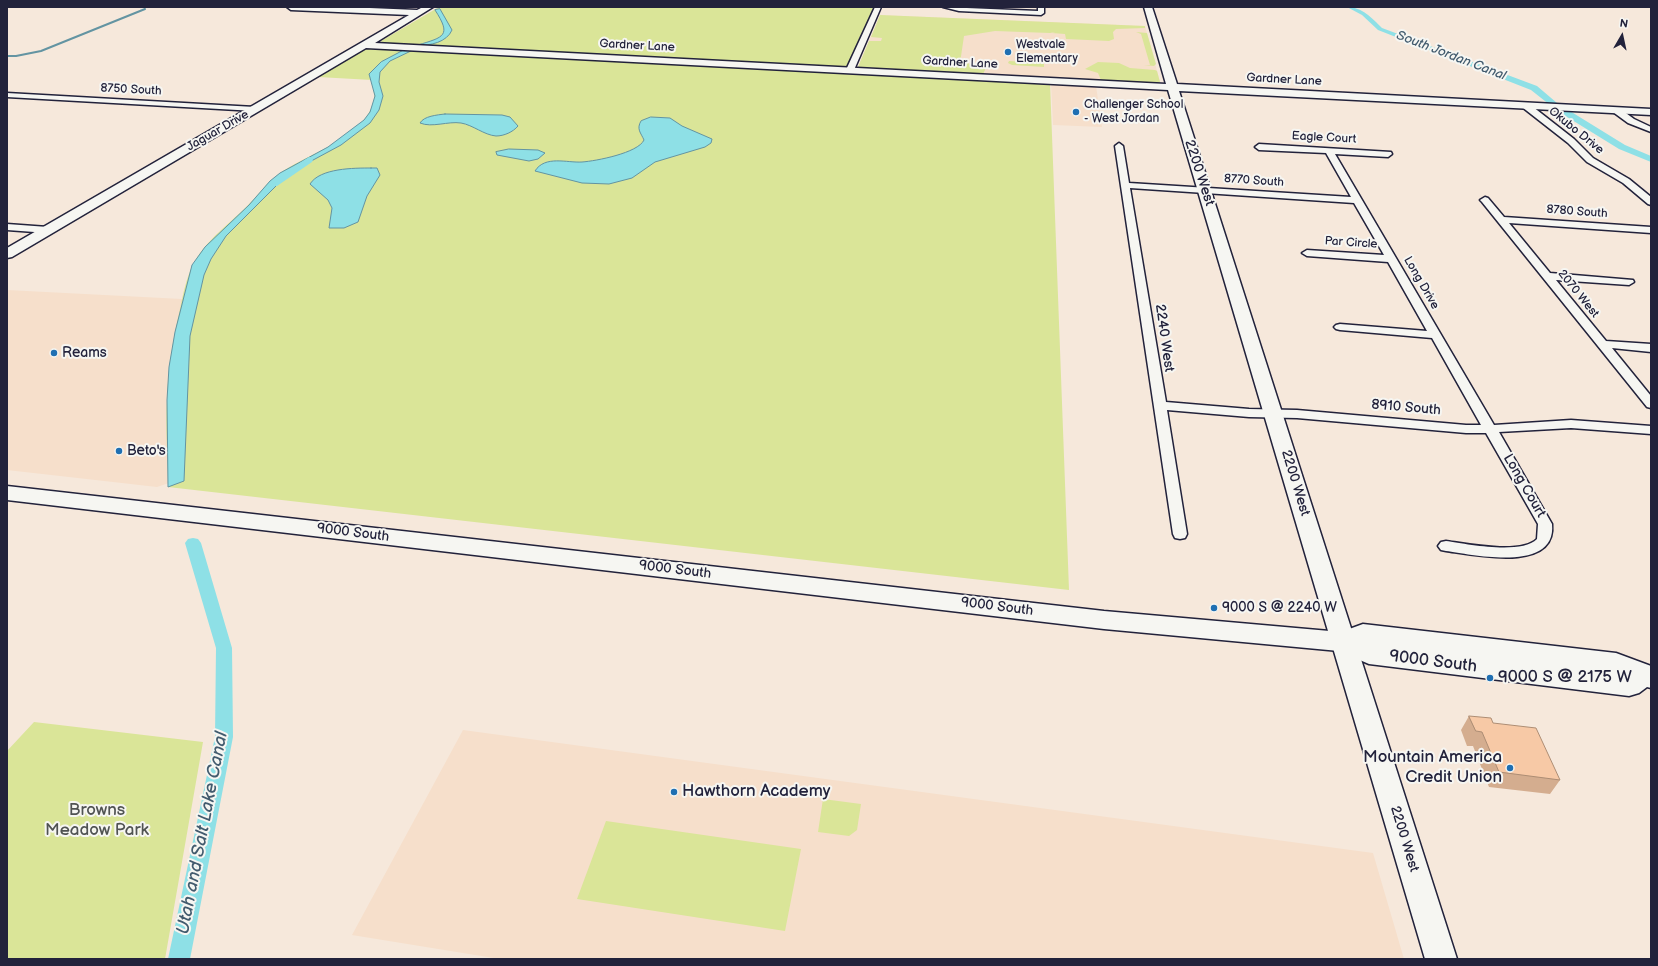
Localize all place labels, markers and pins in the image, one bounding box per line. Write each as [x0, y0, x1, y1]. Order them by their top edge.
place label: Westvale Elementary [1016, 38, 1078, 66]
marker: Westvale Elementary [1003, 47, 1013, 57]
place label: Challenger School - West Jordan [1084, 98, 1183, 126]
marker: Challenger School - West Jordan [1071, 107, 1081, 117]
place label: Reams [62, 345, 107, 361]
marker: Reams [49, 348, 59, 358]
place label: Beto's [127, 443, 166, 459]
marker: Beto's [114, 446, 124, 456]
place label: 9000 S @ 2240 W [1222, 600, 1337, 616]
marker: 9000 S @ 2240 W [1209, 603, 1219, 613]
place label: 9000 S @ 2175 W [1498, 668, 1632, 688]
marker: 9000 S @ 2175 W [1485, 673, 1495, 683]
place label: Mountain America Credit Union [1363, 748, 1502, 788]
marker: Mountain America Credit Union [1505, 763, 1515, 773]
place label: Hawthorn Academy [682, 782, 830, 802]
marker: Hawthorn Academy [669, 787, 679, 797]

